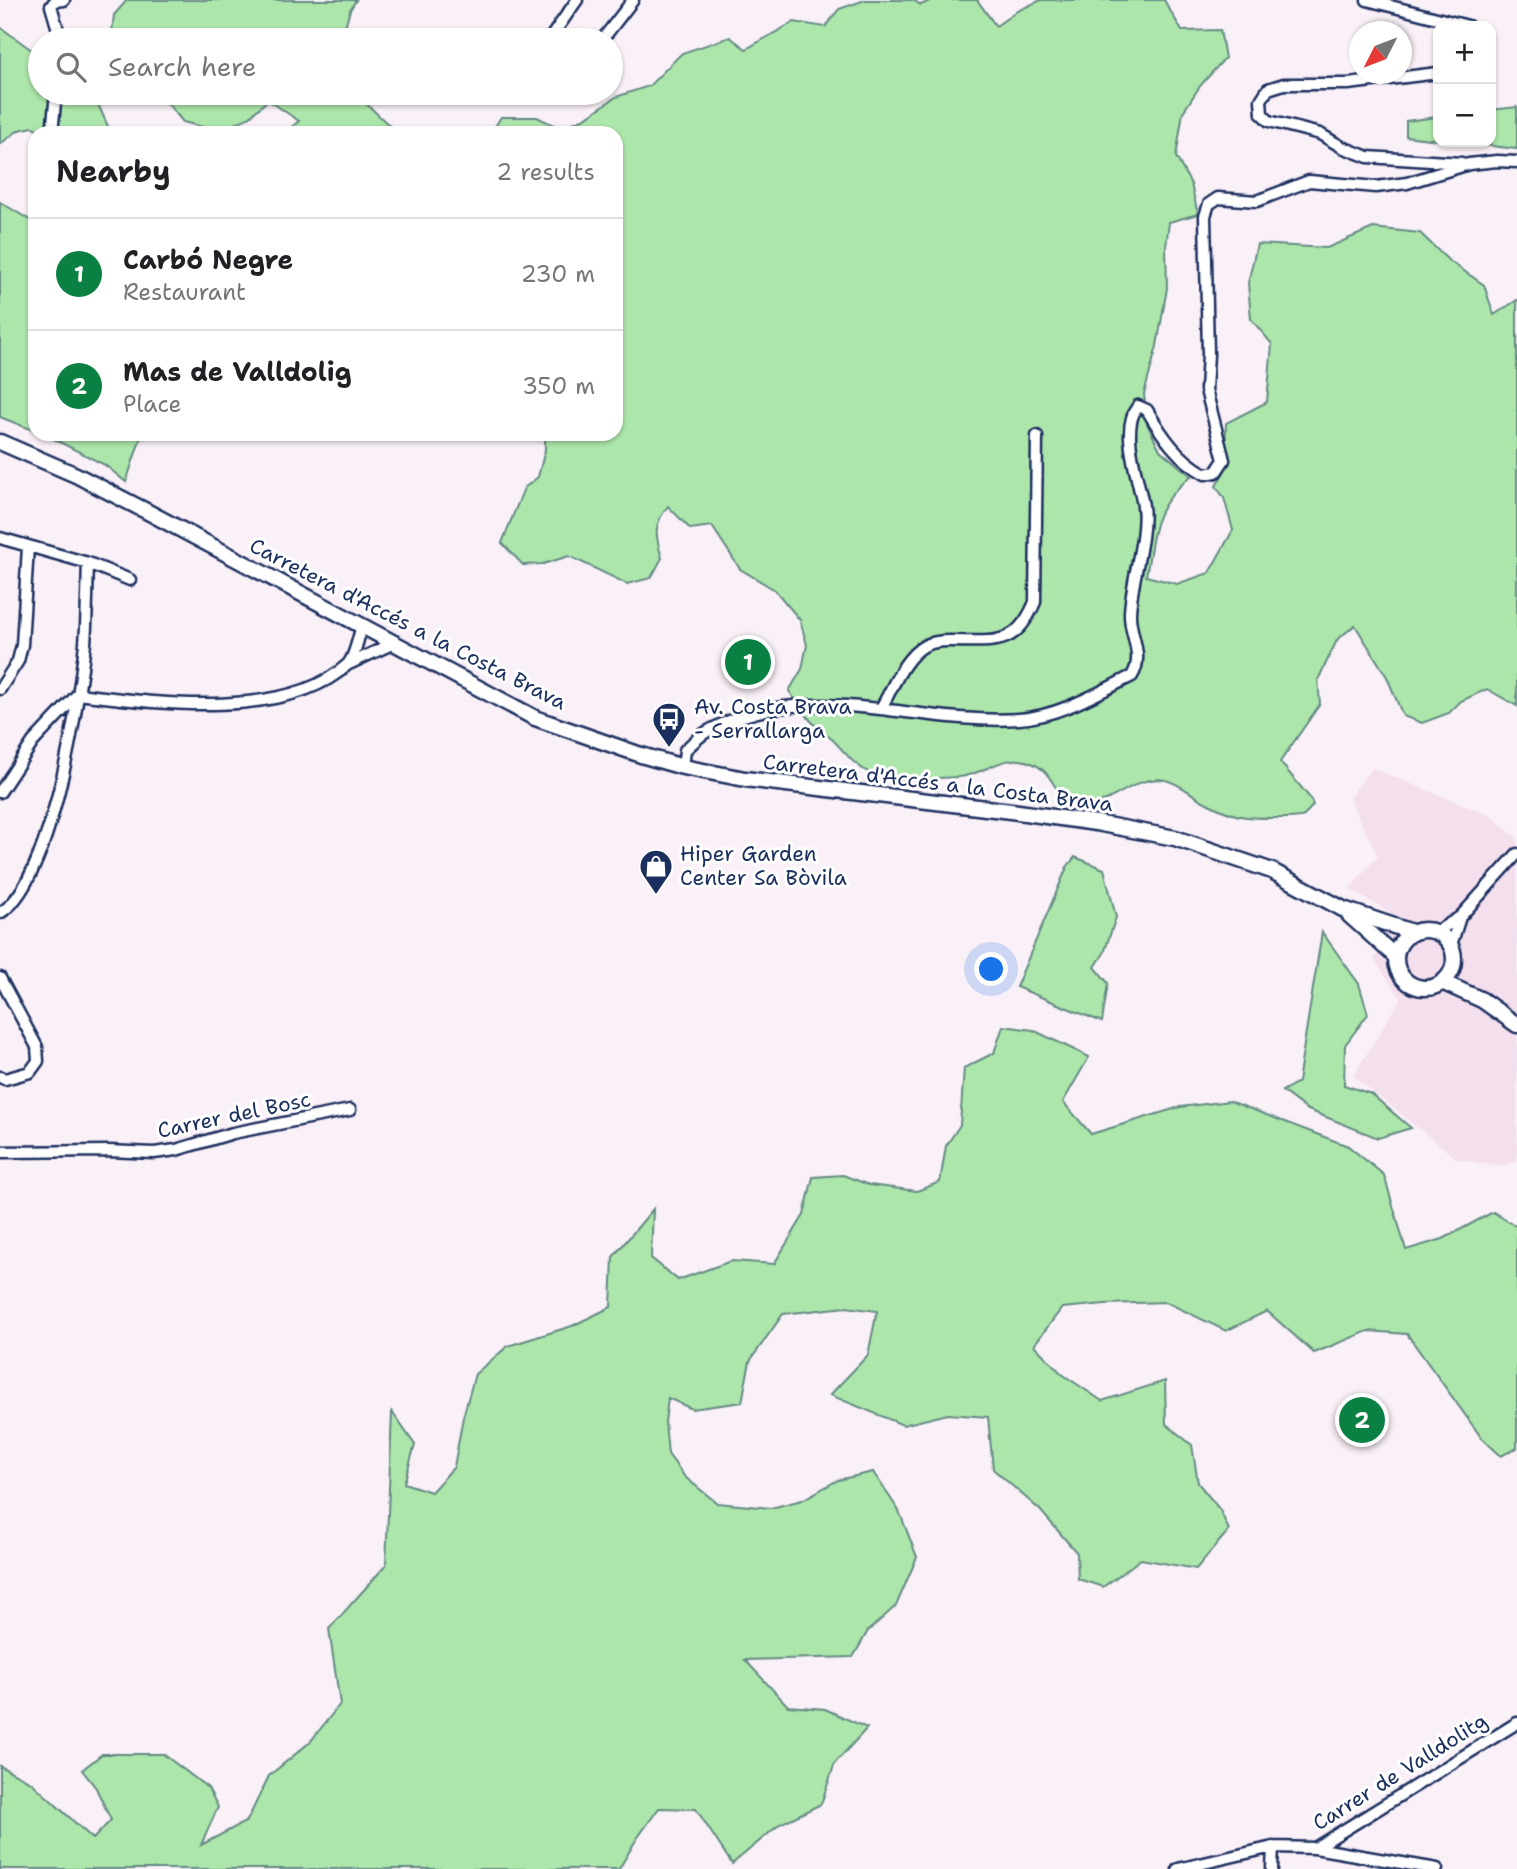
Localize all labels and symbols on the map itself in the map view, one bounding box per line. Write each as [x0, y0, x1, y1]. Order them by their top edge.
north arrow [1349, 21, 1412, 84]
street label: Carretera d'Accés a la Costa Brava [245, 532, 571, 716]
pin: 1 [725, 636, 771, 688]
place label: Av. Costa Brava - Serrallarga [694, 693, 852, 745]
bus stop icon: Av. Costa Brava - Serrallarga [650, 700, 688, 749]
street label: Carretera d'Accés a la Costa Brava [762, 748, 1114, 818]
place label: Hiper Garden Center Sa Bòvila [680, 840, 847, 892]
shop icon: Hiper Garden Center Sa Bòvila [637, 847, 675, 896]
your location [974, 952, 1008, 986]
street label: Carrer del Bosc [155, 1085, 313, 1145]
pin: 2 [1339, 1394, 1385, 1446]
street label: Carrer de Valldolitg [1307, 1707, 1493, 1837]

